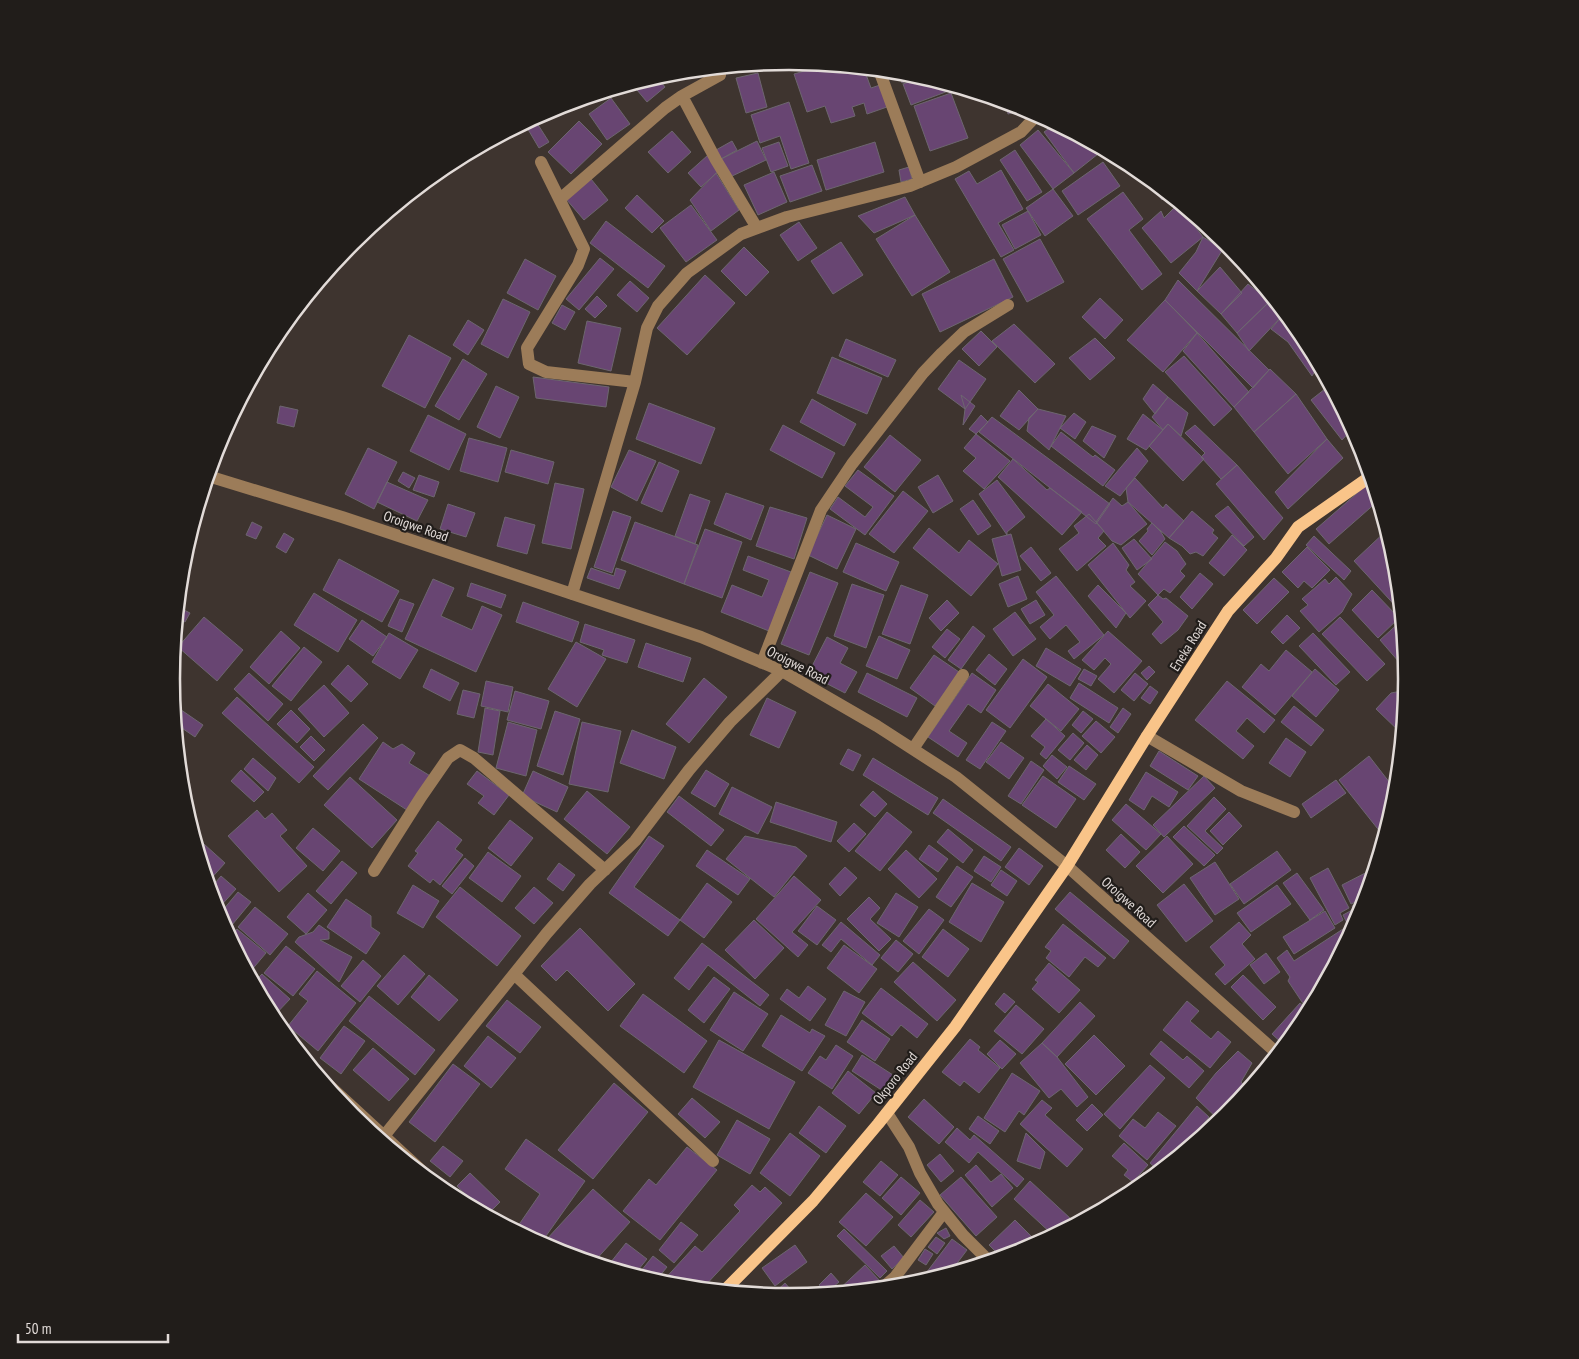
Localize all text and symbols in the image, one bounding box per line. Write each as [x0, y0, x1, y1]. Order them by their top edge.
street label: Oroigwe Road [381, 507, 451, 545]
street label: Eneka Road [1166, 618, 1210, 674]
street label: Oroigwe Road [764, 642, 832, 688]
street label: Oroigwe Road [1098, 873, 1160, 931]
street label: Okporo Road [869, 1048, 921, 1108]
scale bar [18, 1312, 168, 1344]
text: 50 m [25, 1319, 51, 1338]

